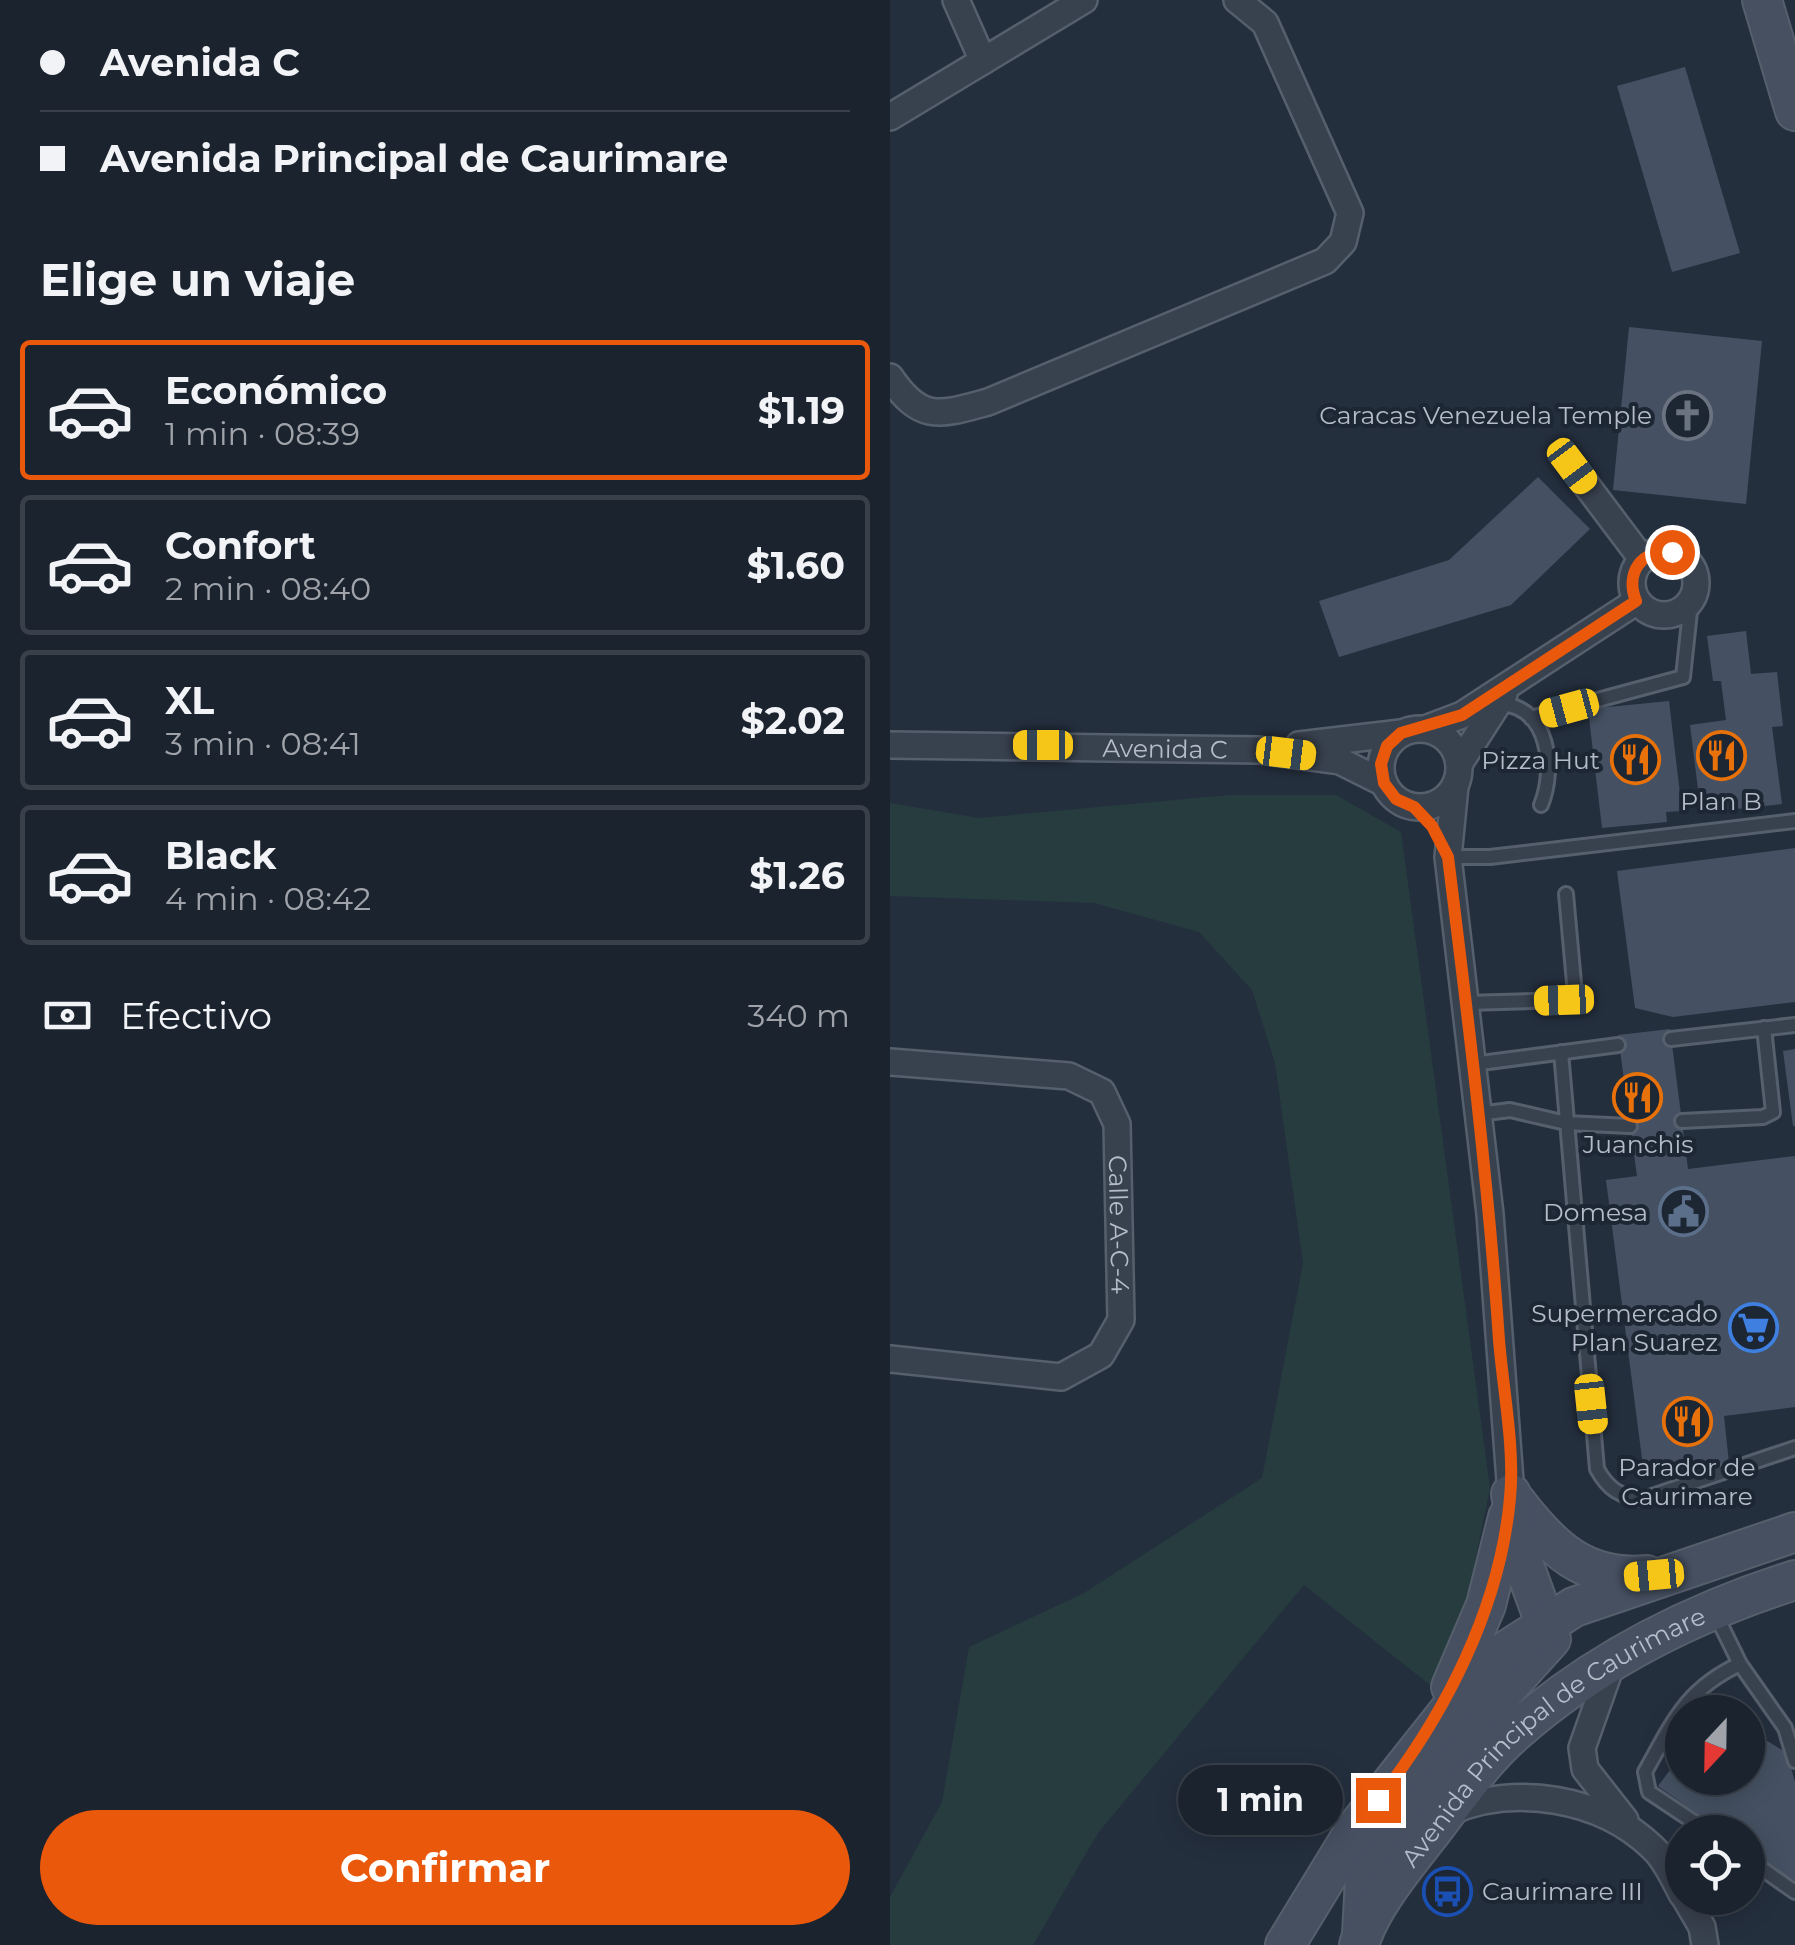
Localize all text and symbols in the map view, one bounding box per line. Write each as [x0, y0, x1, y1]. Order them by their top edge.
text: Avenida C [100, 39, 300, 86]
text: Avenida Principal de Caurimare [100, 135, 728, 182]
text: Elige un viaje [40, 252, 355, 307]
icon: car [45, 365, 135, 455]
text: Económico [165, 367, 387, 414]
text: $1.19 [758, 387, 845, 434]
church icon: Caracas Venezuela Temple [1661, 389, 1713, 441]
place label: Caracas Venezuela Temple [1319, 400, 1652, 430]
text: 1 min · 08:39 [165, 414, 360, 453]
car [1542, 433, 1602, 499]
icon: car [45, 520, 135, 610]
text: Confort [165, 522, 316, 569]
route start [1650, 530, 1695, 575]
text: $1.60 [747, 542, 845, 589]
text: 2 min · 08:40 [165, 569, 371, 608]
icon: car [45, 675, 135, 765]
text: XL [165, 677, 214, 724]
car [1536, 686, 1602, 730]
text: $2.02 [740, 697, 845, 744]
text: 3 min · 08:41 [165, 724, 361, 763]
restaurant icon: Plan B [1695, 729, 1747, 781]
car [1013, 730, 1073, 760]
street label: Avenida C [1102, 733, 1228, 765]
car [1254, 734, 1318, 772]
restaurant icon: Pizza Hut [1609, 734, 1661, 786]
place label: Pizza Hut [1481, 745, 1600, 775]
place label: Plan B [1680, 786, 1762, 816]
icon: car [45, 830, 135, 920]
text: Black [165, 832, 276, 879]
text: $1.26 [749, 852, 845, 899]
text: 4 min · 08:42 [165, 879, 371, 918]
car [1533, 984, 1595, 1016]
icon: cash [40, 988, 95, 1043]
text: Efectivo [120, 992, 272, 1039]
text: 340 m [747, 996, 850, 1035]
restaurant icon: Juanchis [1612, 1072, 1664, 1124]
place label: Juanchis [1582, 1129, 1693, 1159]
street label: Calle A-C-4 [1103, 1155, 1135, 1295]
public building icon: Domesa [1657, 1186, 1709, 1238]
place label: Domesa [1543, 1197, 1648, 1227]
place label: Supermercado Plan Suarez [1531, 1298, 1718, 1357]
supermarket icon: Supermercado Plan Suarez [1727, 1301, 1779, 1353]
car [1573, 1373, 1609, 1435]
restaurant icon: Parador de Caurimare [1661, 1395, 1713, 1447]
place label: Parador de Caurimare [1618, 1452, 1756, 1511]
car [1623, 1557, 1685, 1593]
street label: Avenida Principal de Caurimare [1395, 1600, 1710, 1873]
north arrow [1665, 1695, 1765, 1795]
map controls [1665, 1695, 1765, 1915]
callout: 1 min [1178, 1765, 1343, 1835]
route end [1356, 1778, 1401, 1823]
text: 1 min [1217, 1780, 1304, 1819]
button: Confirmar [40, 1810, 850, 1925]
button: locate [1665, 1815, 1765, 1915]
bus stop icon: Caurimare III [1421, 1865, 1473, 1917]
place label: Caurimare III [1482, 1876, 1643, 1906]

